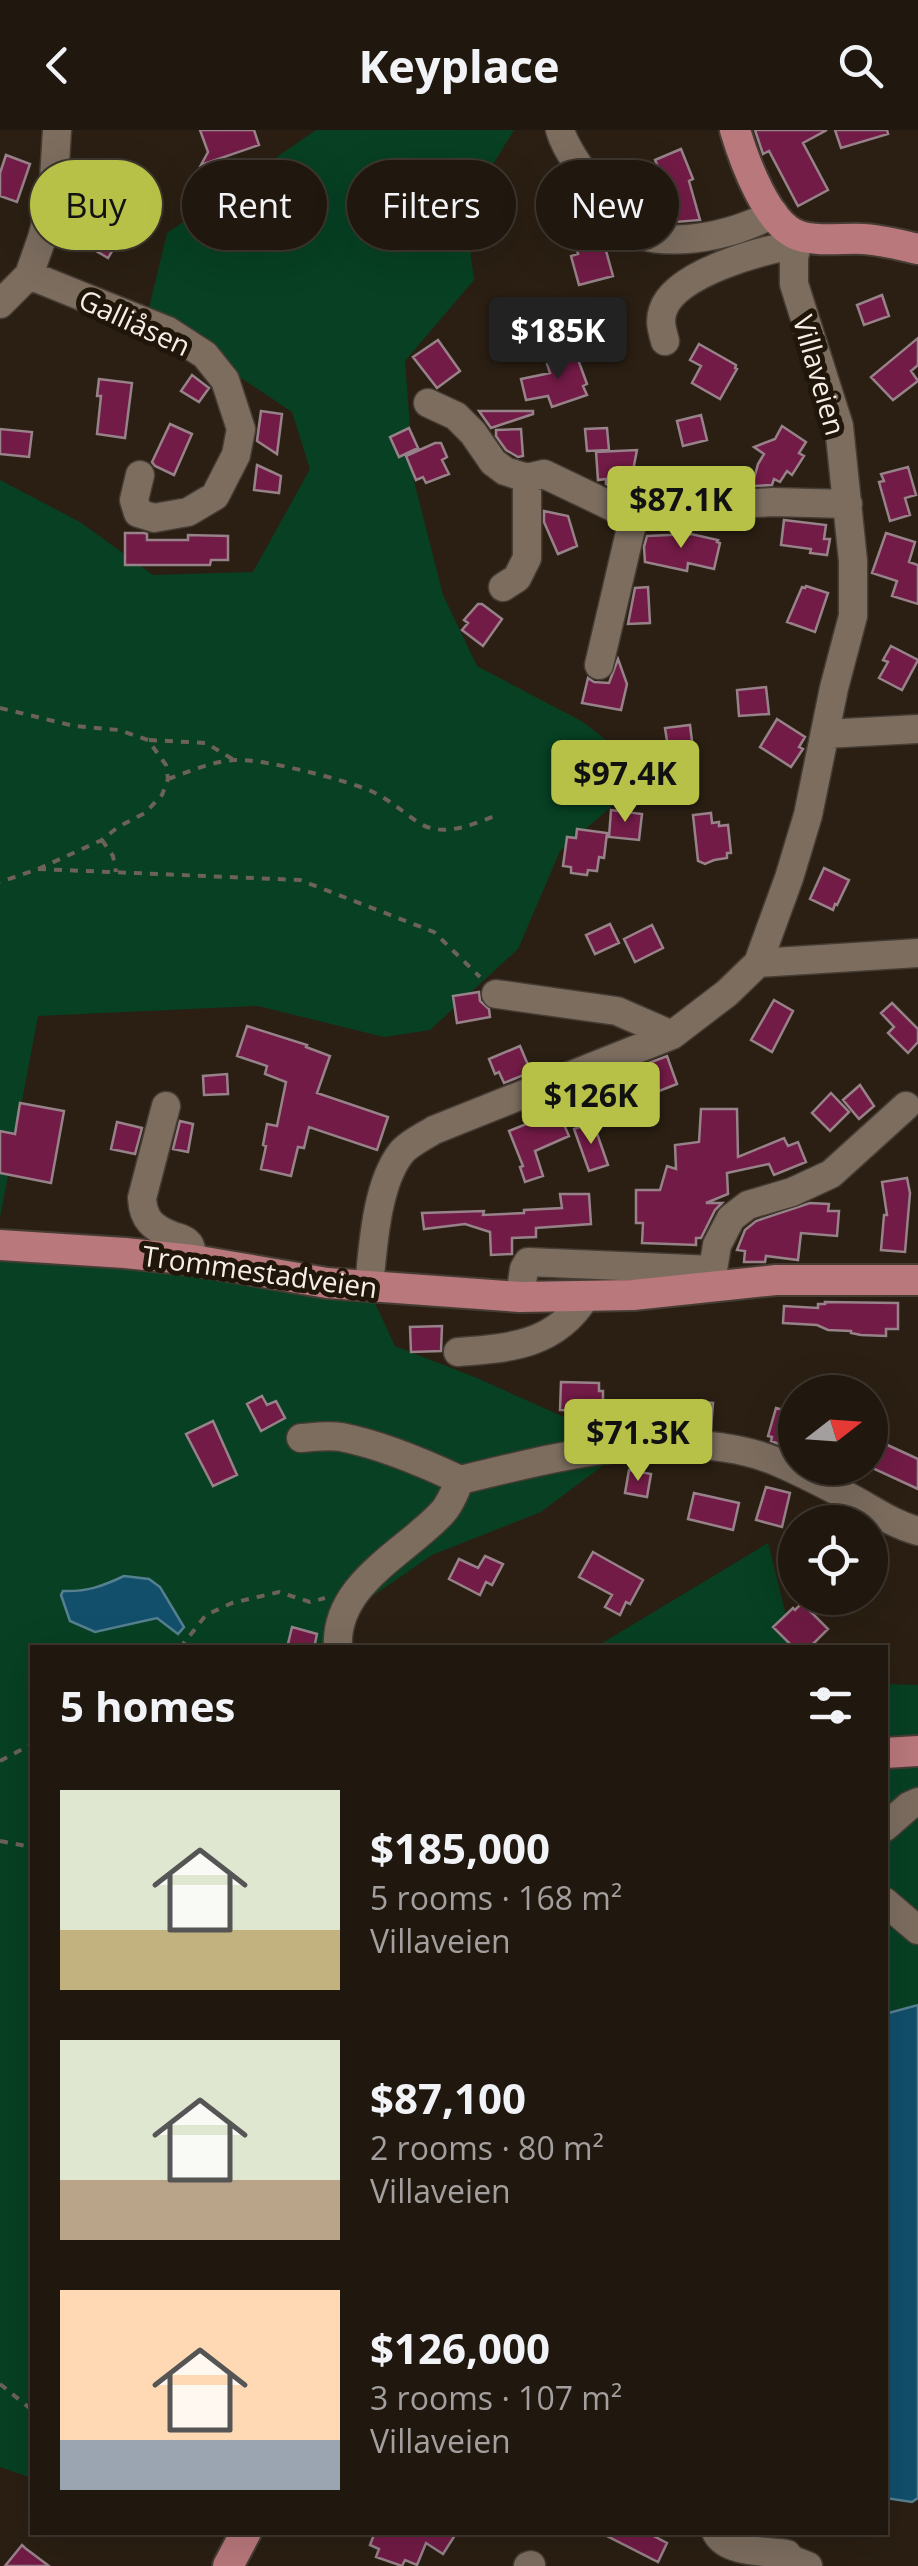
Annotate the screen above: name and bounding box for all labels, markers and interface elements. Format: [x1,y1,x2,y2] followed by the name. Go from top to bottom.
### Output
[358,35,560,96] text: Keyplace
[30,38,85,93] icon: back
[833,38,888,93] icon: search
[30,160,162,250] chip: Buy
[182,160,327,250] chip: Rent
[347,160,516,250] chip: Filters
[536,160,679,250] chip: New
[73,280,197,364] street label: Galliåsen
[488,297,628,382] pin: $185K
[511,308,605,351] text: $185K
[785,311,855,439] street label: Villaveien
[600,466,762,551] pin: $87.1K
[629,477,733,520] text: $87.1K
[544,740,706,825] pin: $97.4K
[573,751,677,794] text: $97.4K
[521,1062,661,1147] pin: $126K
[544,1073,638,1116] text: $126K
[140,1236,380,1306] street label: Trommestadveien
[778,1375,888,1485] north arrow
[778,1375,888,1615] map controls
[557,1399,719,1484] pin: $71.3K
[586,1410,690,1453] text: $71.3K
[778,1505,888,1615] button: locate
[60,1677,235,1734] text: 5 homes
[803,1678,858,1733] icon: filters
[370,1819,550,1876] text: $185,000
[140,1830,260,1950] icon: home
[370,1876,622,1919] text: 5 rooms · 168 m²
[370,1919,511,1962] text: Villaveien
[370,2069,526,2126] text: $87,100
[140,2080,260,2200] icon: home
[370,2126,604,2169] text: 2 rooms · 80 m²
[370,2169,511,2212] text: Villaveien
[370,2319,550,2376] text: $126,000
[140,2330,260,2450] icon: home
[370,2376,622,2419] text: 3 rooms · 107 m²
[370,2419,511,2462] text: Villaveien

